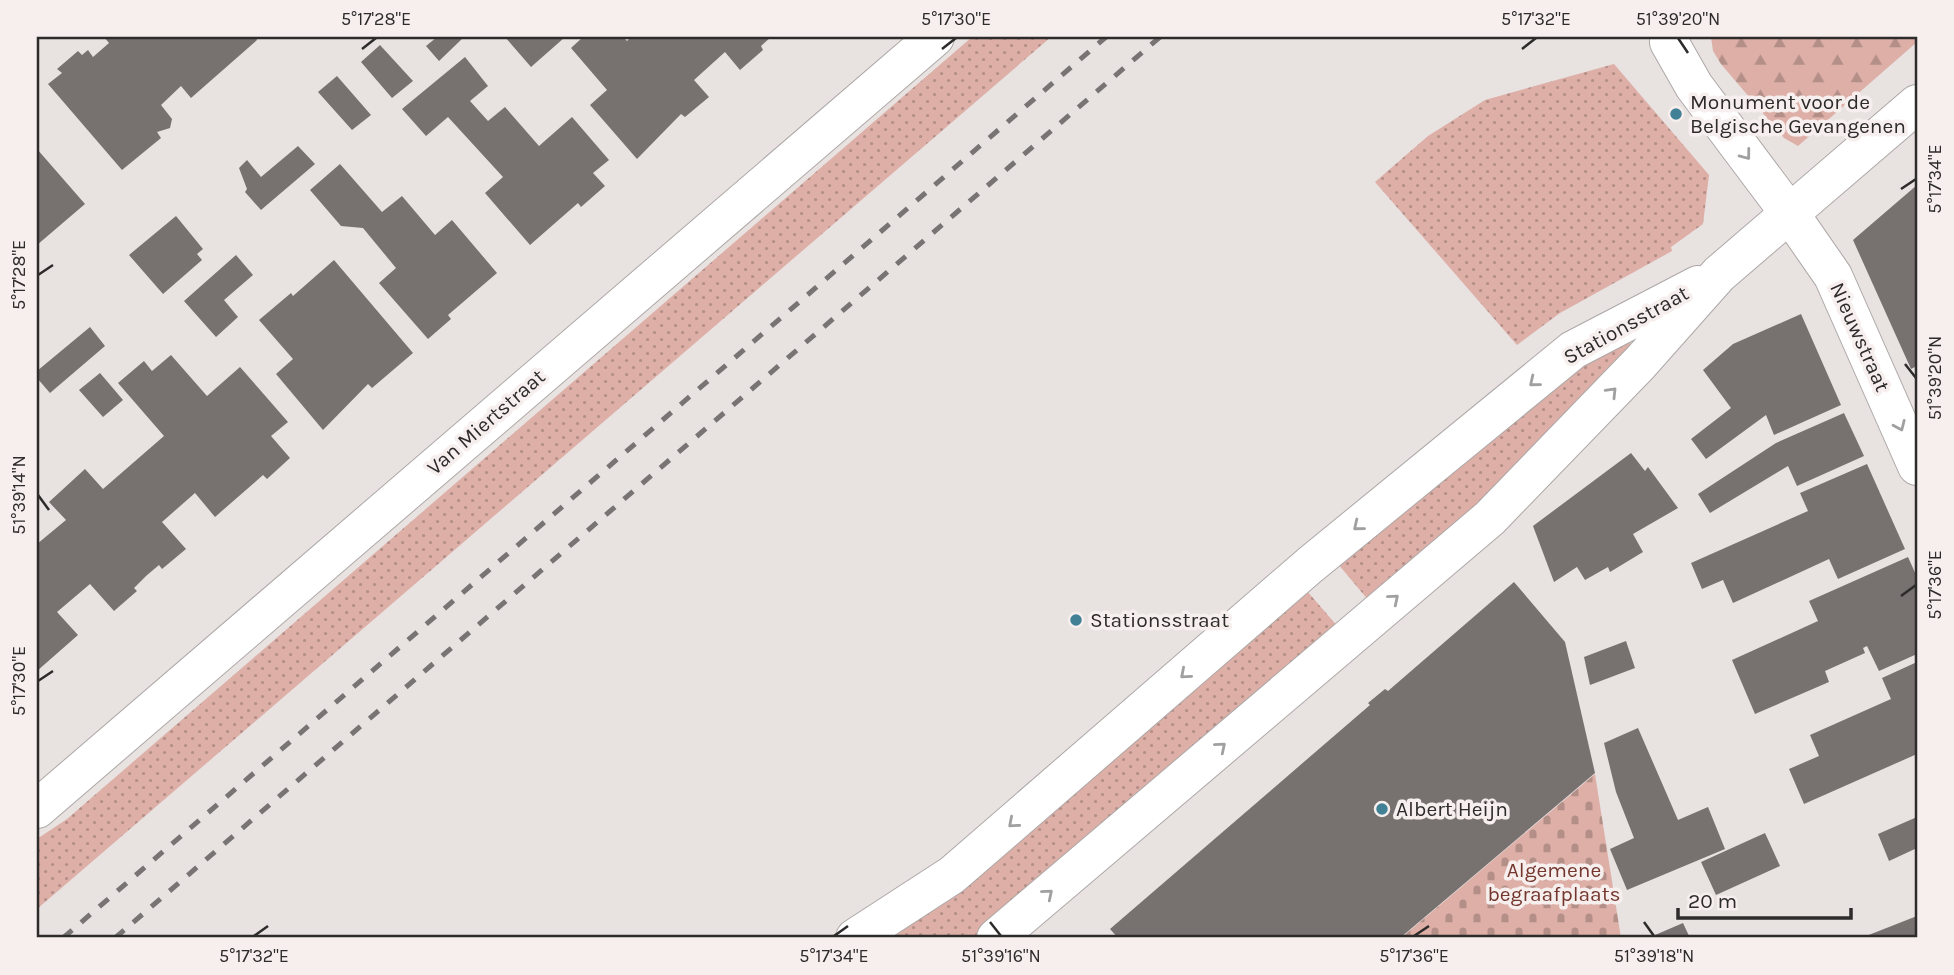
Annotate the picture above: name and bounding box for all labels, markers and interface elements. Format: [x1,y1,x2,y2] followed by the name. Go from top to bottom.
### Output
[341,8,411,30] text: 5°17'28"E
[921,8,991,30] text: 5°17'30"E
[1501,8,1571,30] text: 5°17'32"E
[1636,8,1720,30] text: 51°39'20"N
[1690,90,1906,138] place label: Monument voor de Belgische Gevangenen
[1668,106,1684,122] marker: Monument voor de Belgische Gevangenen
[1924,144,1946,214] text: 5°17'34"E
[1737,147,1750,159] one-way arrow
[8,240,30,310] text: 5°17'28"E
[1825,279,1895,395] street label: Nieuwstraat
[1559,281,1693,369] street label: Stationsstraat
[1924,336,1946,420] text: 51°39'20"N
[422,364,550,480] street label: Van Miertstraat
[1529,374,1542,386] one-way arrow
[1604,387,1617,400] one-way arrow
[1891,419,1905,431] one-way arrow
[8,455,30,535] text: 51°39'14"N
[1353,518,1365,531] one-way arrow
[1924,550,1946,620] text: 5°17'36"E
[1386,595,1399,607] one-way arrow
[1090,608,1229,632] place label: Stationsstraat
[1068,612,1084,628] marker: Stationsstraat
[8,646,30,716] text: 5°17'30"E
[1180,666,1193,678] one-way arrow
[1213,743,1226,755] one-way arrow
[1396,797,1508,821] place label: Albert Heijn
[1374,801,1390,817] marker: Albert Heijn
[1008,815,1021,827] one-way arrow
[1487,858,1621,906] park label: Algemene begraafplaats
[1678,877,1851,921] scale bar
[1688,889,1737,913] text: 20 m
[1039,890,1052,902] one-way arrow
[219,945,289,967] text: 5°17'32"E
[799,945,869,967] text: 5°17'34"E
[961,945,1041,967] text: 51°39'16"N
[1379,945,1449,967] text: 5°17'36"E
[1614,945,1694,967] text: 51°39'18"N

